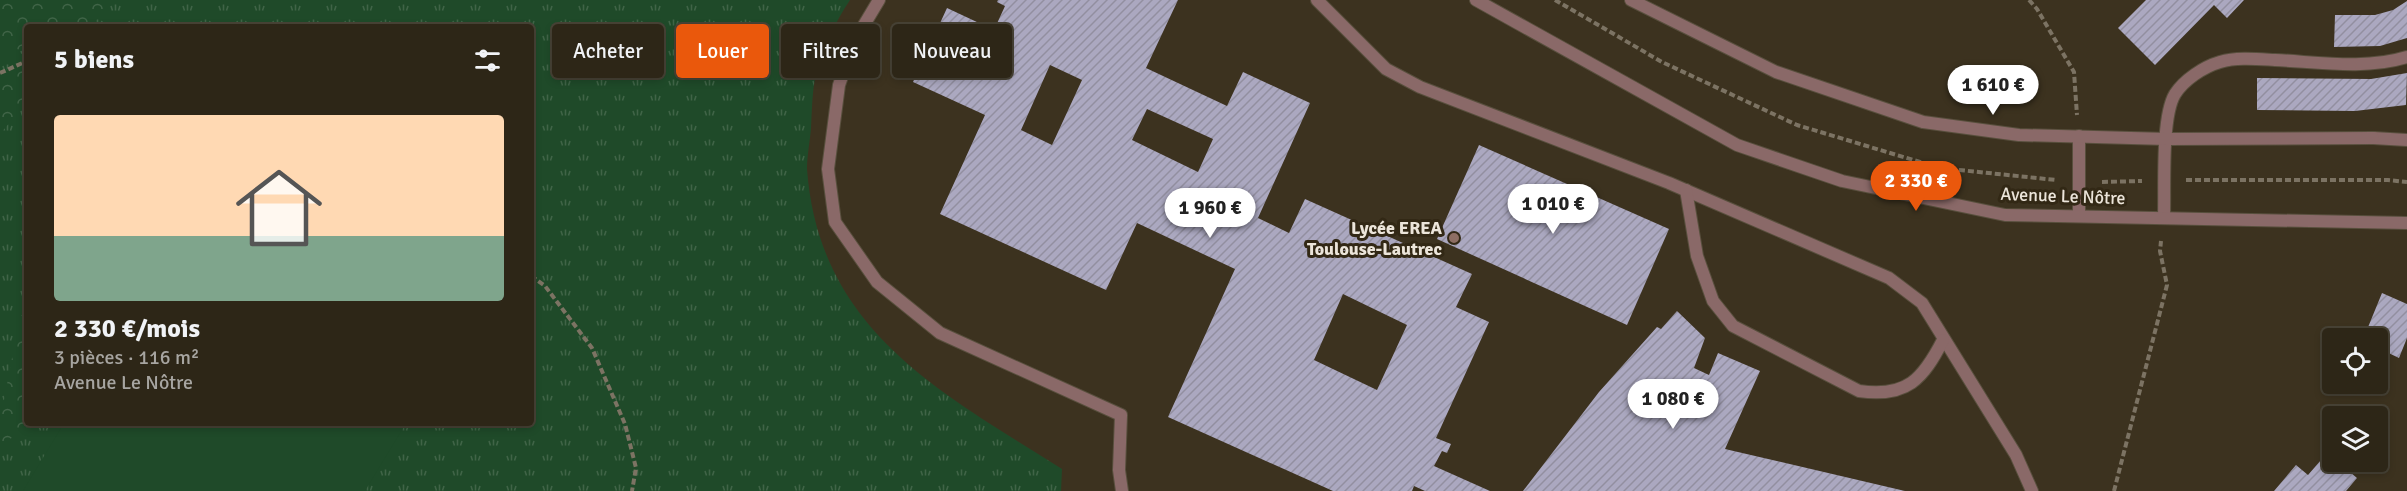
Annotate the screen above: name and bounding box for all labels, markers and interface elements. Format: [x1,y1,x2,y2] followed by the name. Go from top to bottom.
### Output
[552,24,664,78] chip: Acheter
[676,24,769,78] chip: Louer
[781,24,880,78] chip: Filtres
[892,24,1012,78] chip: Nouveau
[54,44,134,76] text: 5 biens
[471,44,504,77] icon: filters
[1938,65,2048,116] pin: 1 610 €
[1962,72,2024,97] text: 1 610 €
[225,154,333,262] icon: home
[1861,161,1971,212] pin: 2 330 €
[1885,168,1947,193] text: 2 330 €
[2000,183,2126,209] street label: Avenue Le Nôtre
[1498,184,1608,235] pin: 1 010 €
[1155,188,1265,239] pin: 1 960 €
[1522,191,1584,216] text: 1 010 €
[1179,195,1241,220] text: 1 960 €
[1307,217,1443,260] place label: Lycée EREA Toulouse-Lautrec
[1447,231,1461,245] marker: Lycée EREA Toulouse-Lautrec
[54,313,200,345] text: 2 330 €/mois
[2322,328,2388,472] map controls
[2322,328,2388,394] button: locate
[54,345,199,370] text: 3 pièces · 116 m²
[54,370,193,395] text: Avenue Le Nôtre
[1618,379,1728,430] pin: 1 080 €
[1642,386,1704,411] text: 1 080 €
[2322,406,2388,472] button: layers

